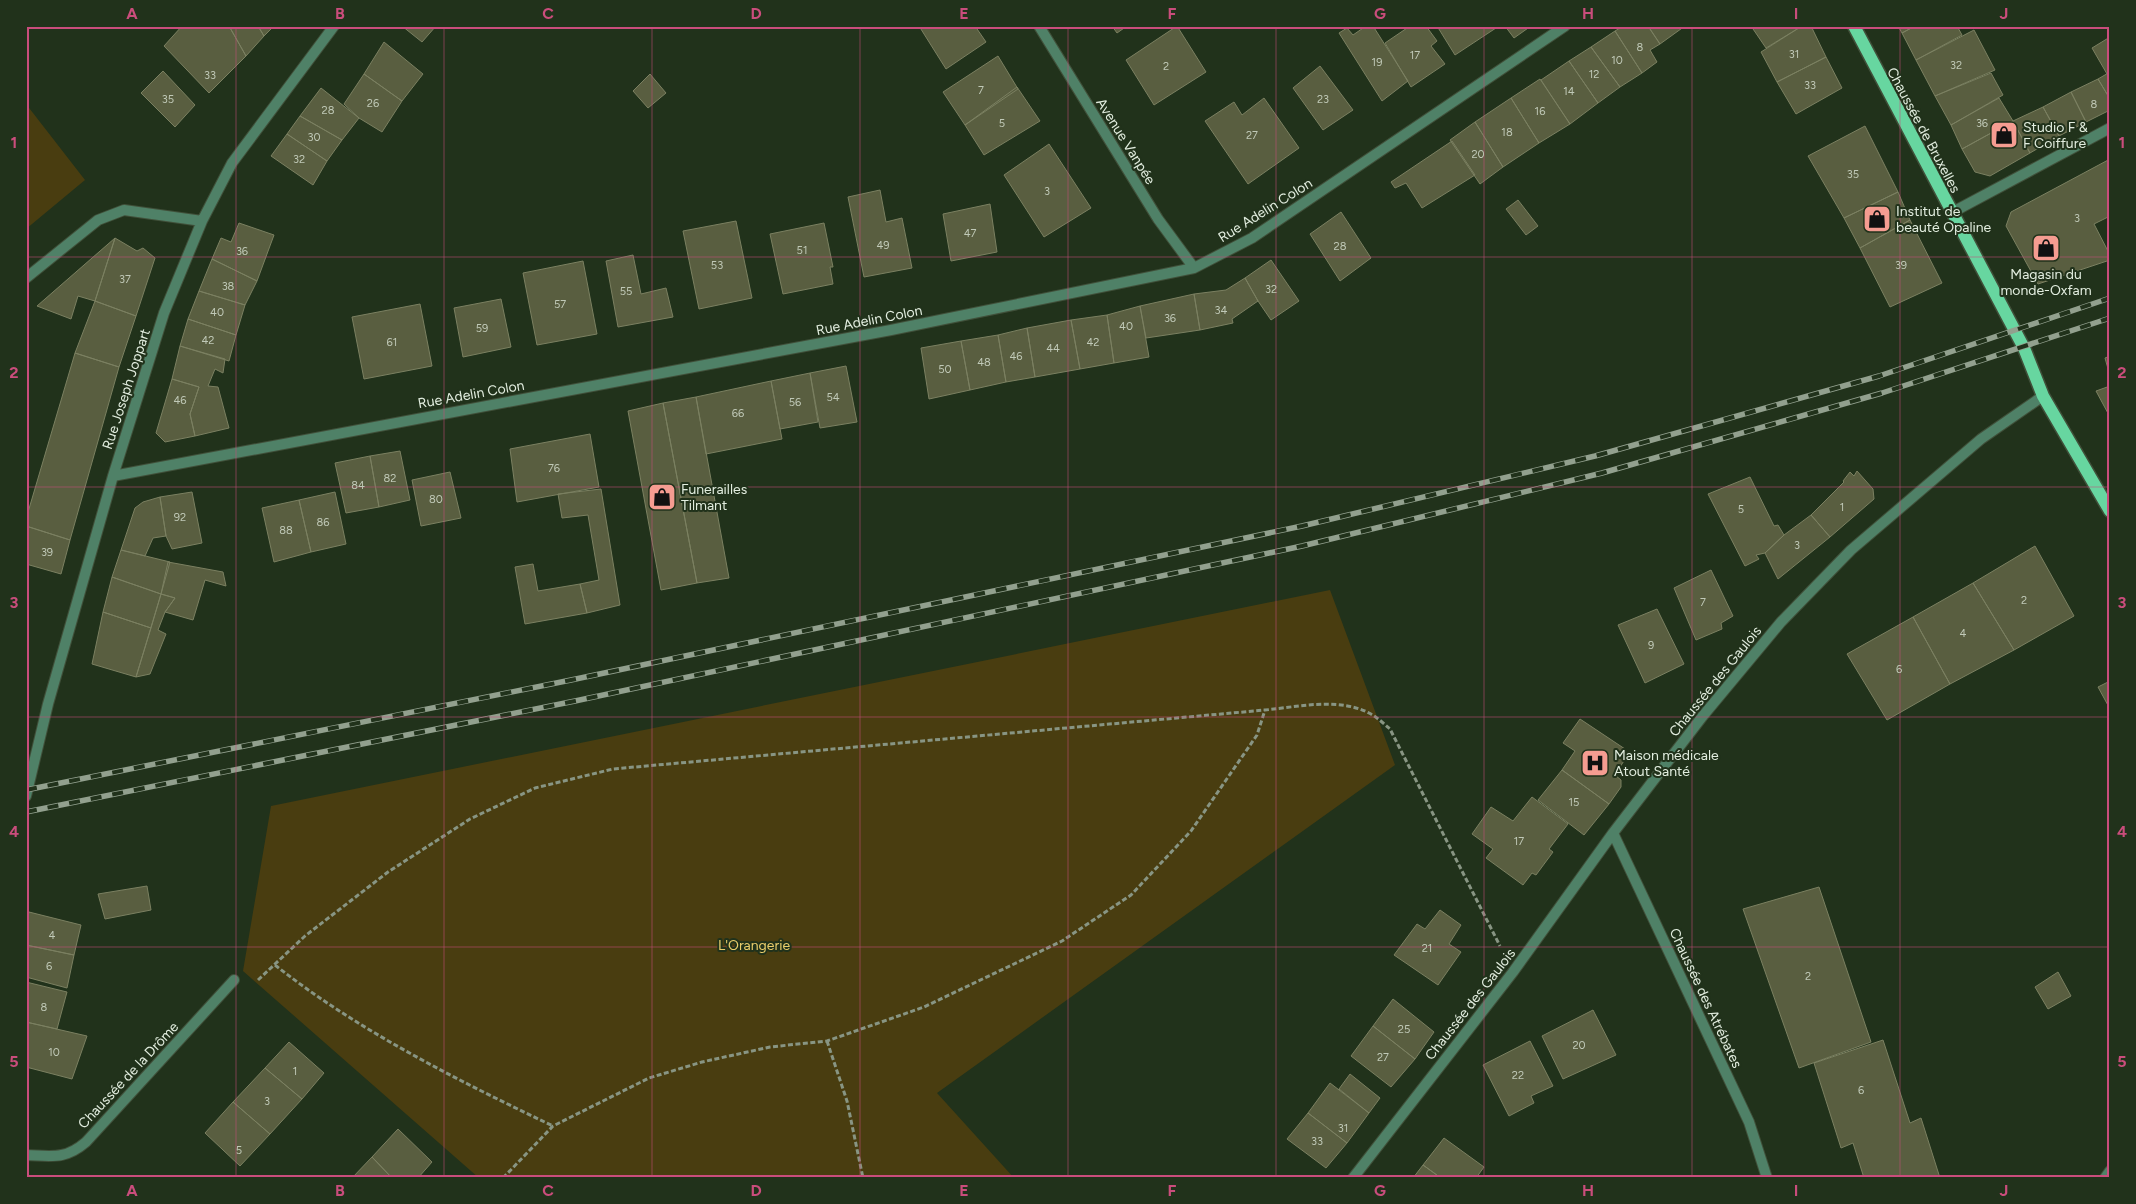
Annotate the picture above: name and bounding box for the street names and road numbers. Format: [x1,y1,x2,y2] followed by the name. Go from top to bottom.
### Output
[1883,65,1964,196] street label: Chaussée de Bruxelles
[1092,95,1159,188] street label: Avenue Vanpée
[1215,175,1316,246] street label: Rue Adelin Colon
[815,302,924,339] street label: Rue Adelin Colon
[99,327,154,452] street label: Rue Joseph Joppart
[417,377,526,412] street label: Rue Adelin Colon
[1666,623,1765,740] street label: Chaussée des Gaulois
[1666,926,1745,1071] street label: Chaussée des Atrébates
[1422,945,1519,1064] street label: Chaussée des Gaulois
[75,1018,182,1132] street label: Chaussée de la Drôme

